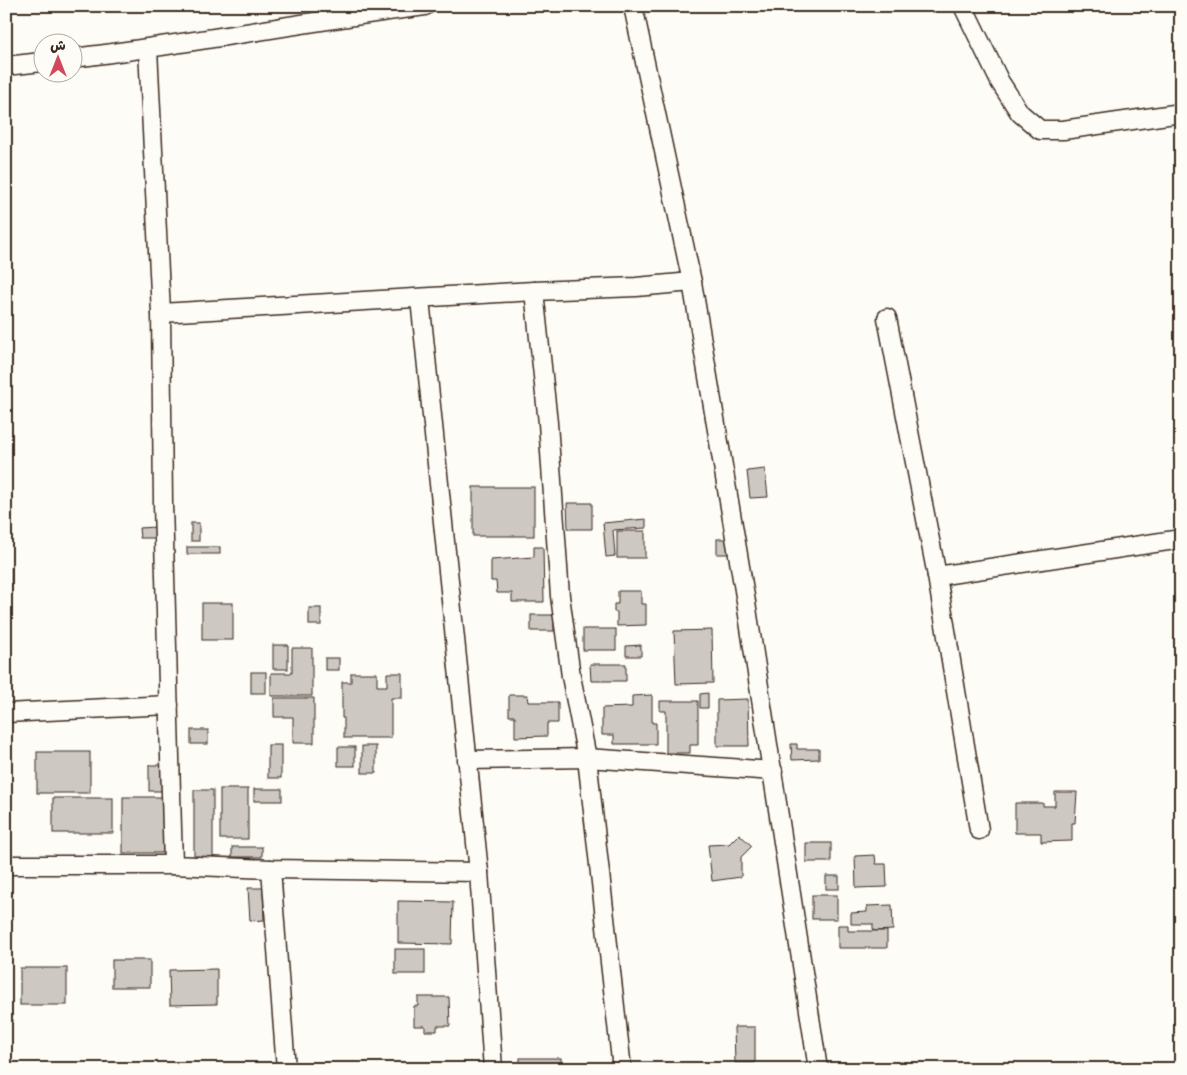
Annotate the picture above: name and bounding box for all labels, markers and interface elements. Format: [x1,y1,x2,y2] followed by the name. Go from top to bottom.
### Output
[32,32,82,82] north arrow
[50,35,66,57] text: ش

